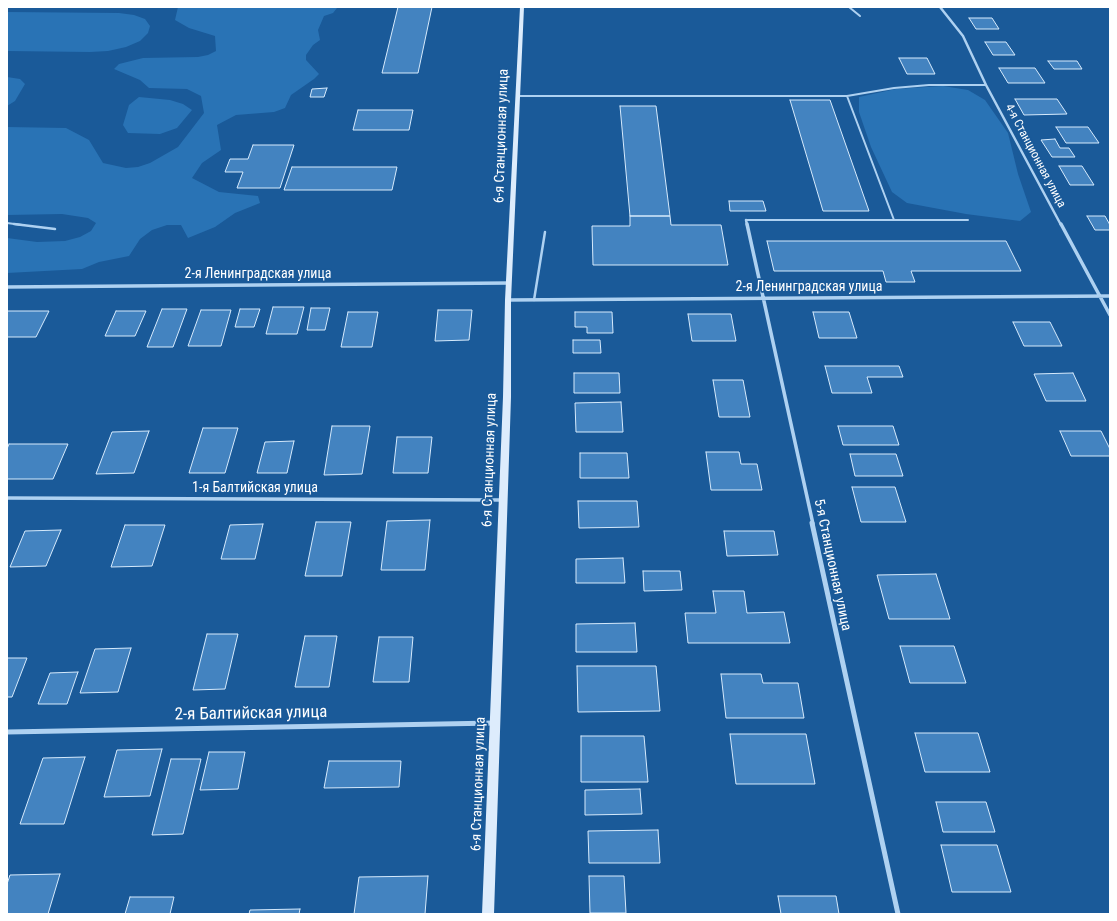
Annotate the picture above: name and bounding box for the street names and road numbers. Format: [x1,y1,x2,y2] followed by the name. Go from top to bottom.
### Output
[491,69,513,203] street label: 6-я Станционная улица
[1002,102,1068,210] street label: 4-я Станционная улица
[185,266,331,282] street label: 2-я Ленинградская улица
[736,279,882,295] street label: 2-я Ленинградская улица
[479,393,501,527] street label: 6-я Станционная улица
[192,480,318,496] street label: 1-я Балтийская улица
[810,498,854,632] street label: 5-я Станционная улица
[174,702,328,726] street label: 2-я Балтийская улица
[468,717,490,851] street label: 6-я Станционная улица

